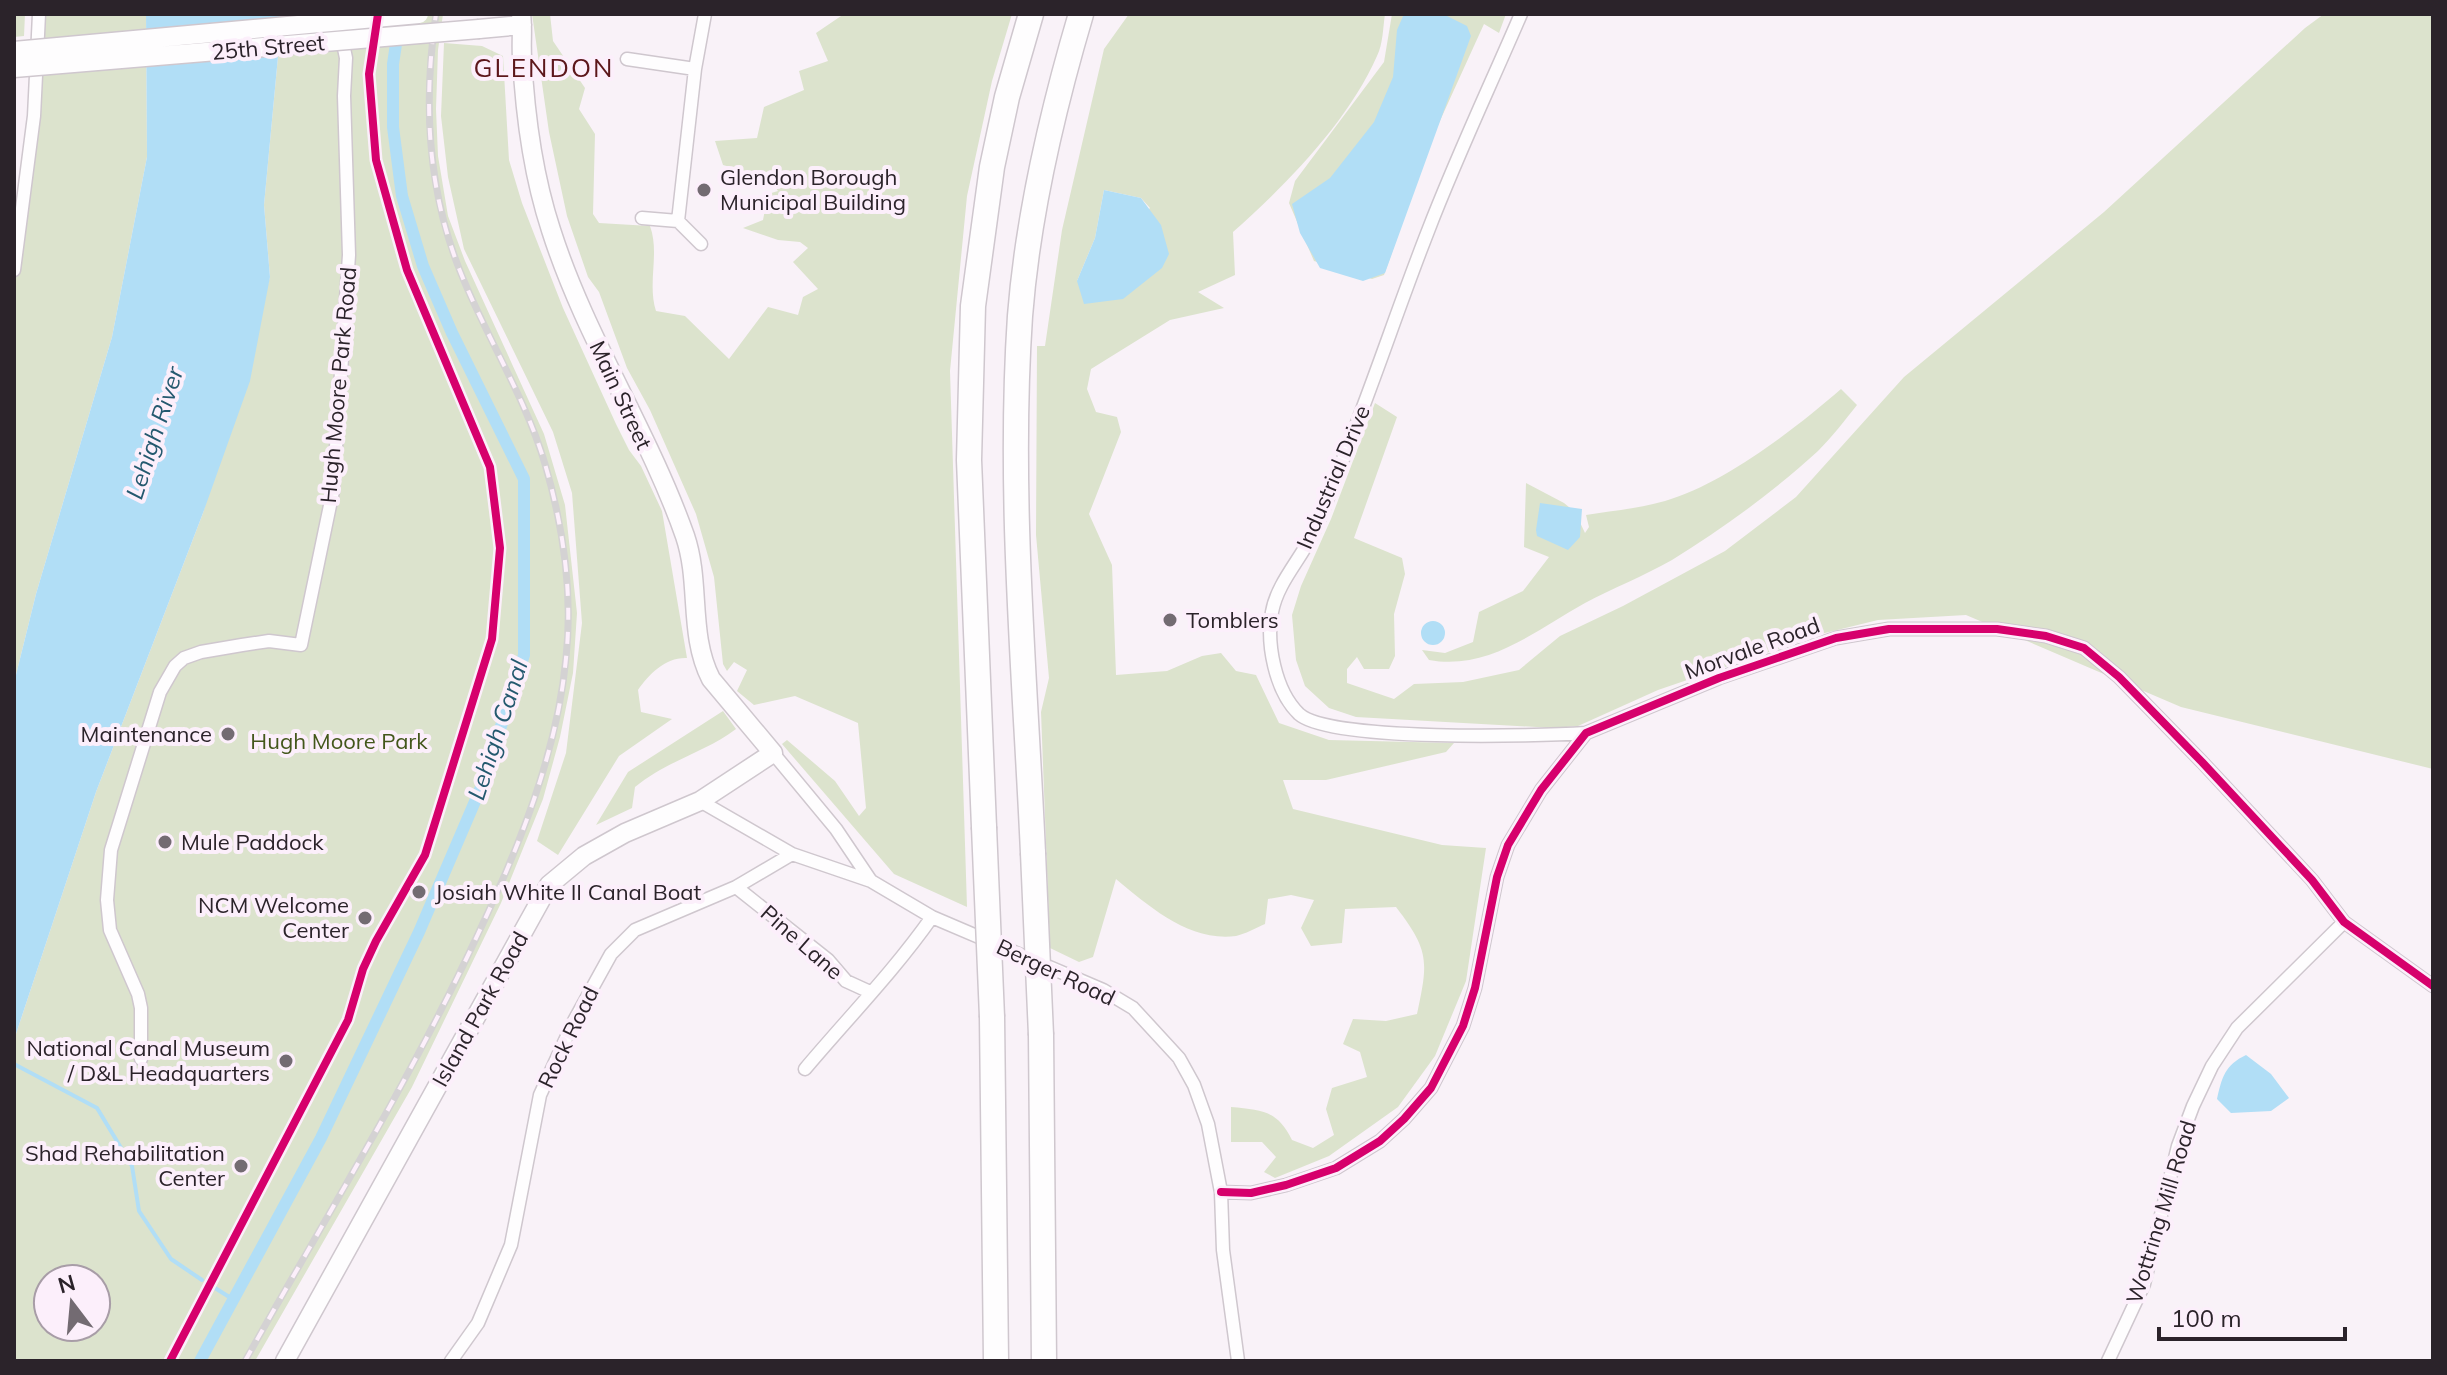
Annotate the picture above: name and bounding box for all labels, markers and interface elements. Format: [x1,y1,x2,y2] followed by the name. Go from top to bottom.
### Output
[210,28,326,66] street label: 25th Street
[474,51,614,84] district label: GLENDON
[720,163,906,216] place label: Glendon Borough Municipal Building
[695,181,713,199] marker: Glendon Borough Municipal Building
[314,266,362,504] street label: Hugh Moore Park Road
[584,336,658,454] street label: Main Street
[119,362,190,503] water label: Lehigh River
[1290,401,1376,553] street label: Industrial Drive
[1186,606,1279,634] place label: Tomblers
[1161,611,1179,629] marker: Tomblers
[1681,611,1823,685] street label: Morvale Road
[460,656,534,803] water label: Lehigh Canal
[81,720,212,748] place label: Maintenance
[219,725,237,743] marker: Maintenance
[250,727,428,755] park label: Hugh Moore Park
[181,828,324,856] place label: Mule Paddock
[156,833,174,851] marker: Mule Paddock
[435,878,701,906] place label: Josiah White II Canal Boat
[410,883,428,901] marker: Josiah White II Canal Boat
[198,891,349,944] place label: NCM Welcome Center
[755,899,849,985] street label: Pine Lane
[356,909,374,927] marker: NCM Welcome Center
[426,927,534,1091] street label: Island Park Road
[992,932,1120,1012] street label: Berger Road
[531,982,605,1092] street label: Rock Road
[26,1034,270,1087] place label: National Canal Museum / D&L Headquarters
[277,1052,295,1070] marker: National Canal Museum / D&L Headquarters
[2120,1117,2202,1307] street label: Wottring Mill Road
[25,1139,225,1192] place label: Shad Rehabilitation Center
[232,1157,250,1175] marker: Shad Rehabilitation Center
[32,1263,112,1343] north arrow
[55,1268,78,1300] text: N
[2159,1291,2345,1341] scale bar
[2171,1303,2242,1333] text: 100 m

